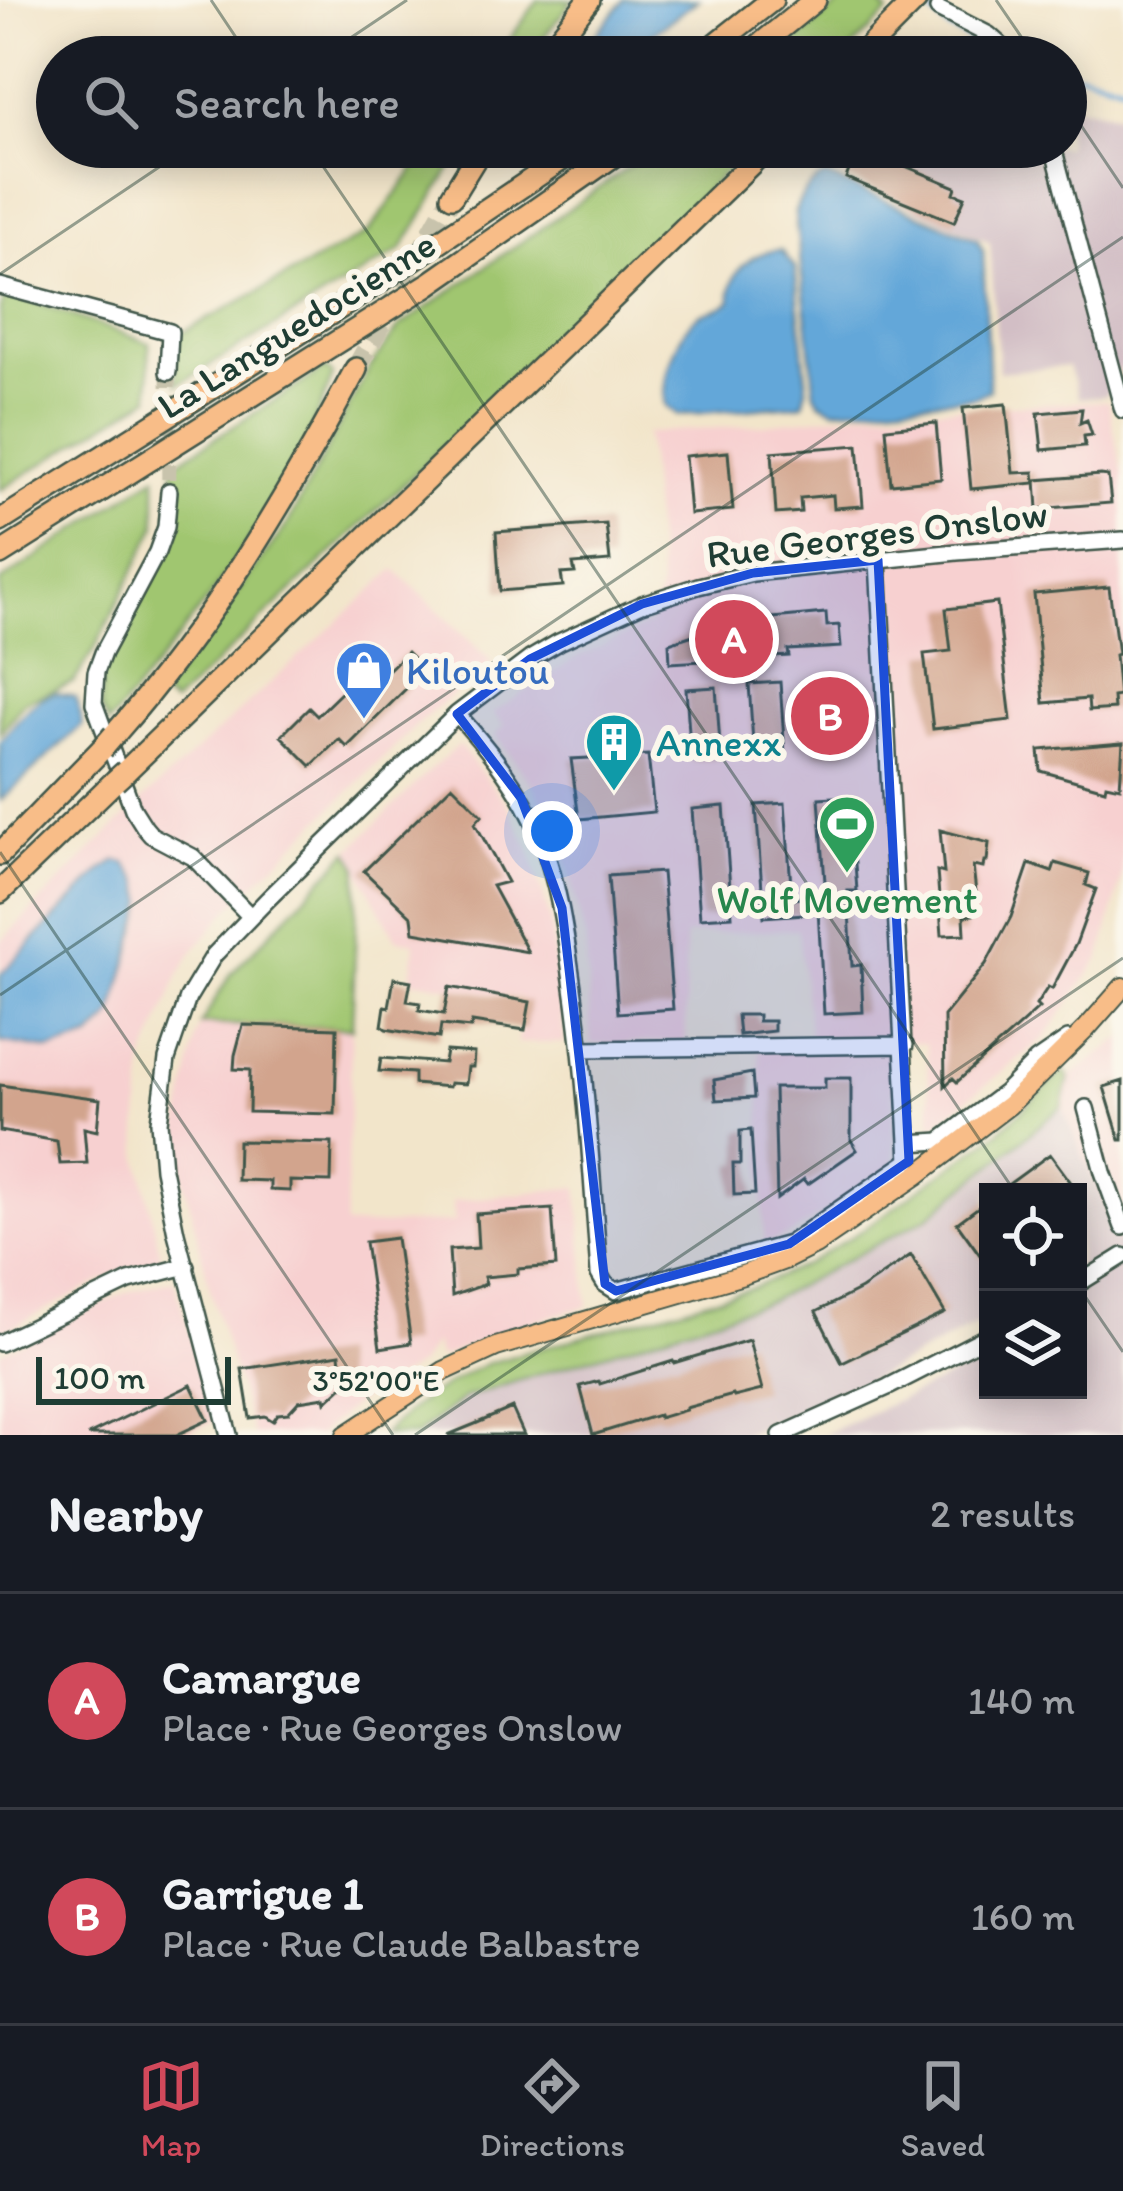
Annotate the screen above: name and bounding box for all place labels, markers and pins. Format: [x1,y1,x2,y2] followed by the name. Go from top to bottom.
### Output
[695,594,773,684] pin: A
[333,639,395,721] shop icon: Kiloutou
[406,647,549,694] place label: Kiloutou
[791,671,869,761] pin: B
[583,711,645,793] building icon: Annexx
[656,719,782,766] place label: Annexx
[816,793,878,875] sports icon: Wolf Movement
[716,876,978,923] place label: Wolf Movement

